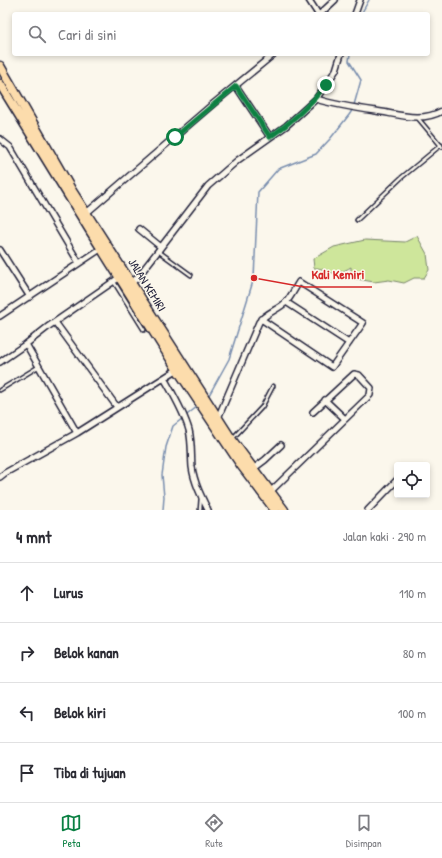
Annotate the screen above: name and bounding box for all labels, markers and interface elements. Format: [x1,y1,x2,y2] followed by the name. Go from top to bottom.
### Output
[12,12,430,56] search box
[26,23,48,45] icon: search
[58,24,117,45] text: Cari di sini
[317,76,335,94] route end
[166,128,184,146] route start
[124,255,170,315] street label: JALAN KEMIRI
[304,262,372,287] callout: Kali Kemiri
[312,265,365,283] text: Kali Kemiri
[394,462,430,498] map controls
[394,462,430,498] button: locate
[16,525,51,548] text: 4 mnt
[343,527,426,545] text: Jalan kaki · 290 m
[16,582,38,604] icon: ahead
[54,582,83,603] text: Lurus
[399,584,426,602] text: 110 m
[16,642,38,664] icon: right
[54,642,119,663] text: Belok kanan
[403,644,426,662] text: 80 m
[16,702,38,724] icon: left
[54,702,106,723] text: Belok kiri
[398,704,426,722] text: 100 m
[16,762,38,784] icon: arrive
[54,762,126,783] text: Tiba di tujuan
[60,812,82,850] tab: Peta
[203,812,225,850] tab: Rute
[346,812,382,850] tab: Disimpan

